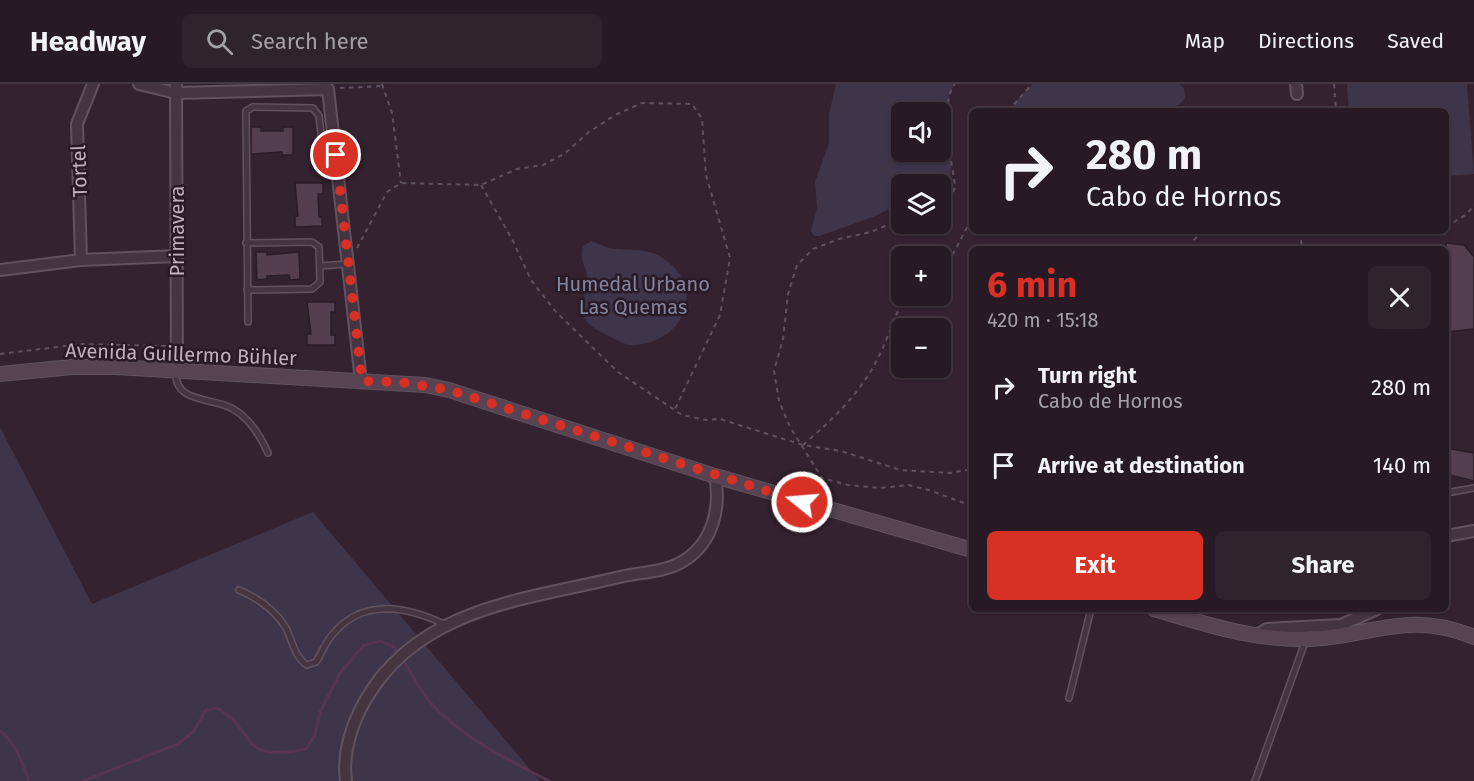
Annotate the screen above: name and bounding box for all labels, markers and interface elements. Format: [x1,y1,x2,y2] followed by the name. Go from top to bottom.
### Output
[182,14,602,68] search box
[30,25,146,58] text: Headway
[203,25,236,58] icon: search
[251,28,369,55] text: Search here
[1185,28,1225,54] text: Map
[1258,28,1354,54] text: Directions
[1387,28,1444,54] text: Saved
[891,102,951,378] map controls
[891,102,951,162] button: sound
[310,129,361,180] pin
[1086,130,1202,180] text: 280 m
[987,132,1065,210] icon: right
[319,138,352,171] icon: arrive
[66,144,92,198] street label: Tortel
[891,174,951,234] button: layers
[1086,181,1281,213] text: Cabo de Hornos
[165,186,189,276] street label: Primavera
[891,246,951,306] button: +
[987,263,1077,307] text: 6 min
[1368,266,1431,329] button: close
[556,272,710,319] park label: Humedal Urbano Las Quemas
[987,308,1099,332] text: 420 m · 15:18
[891,318,951,378] button: −
[65,338,298,370] street label: Avenida Guillermo Bühler
[1038,362,1137,389] text: Turn right
[987,371,1020,404] icon: right
[1371,374,1431,401] text: 280 m
[1038,389,1183,413] text: Cabo de Hornos
[987,449,1020,482] icon: arrive
[1038,452,1245,479] text: Arrive at destination
[1373,452,1431,479] text: 140 m
[770,470,834,534] position arrow
[987,531,1203,600] button: Exit
[1215,531,1431,600] button: Share

